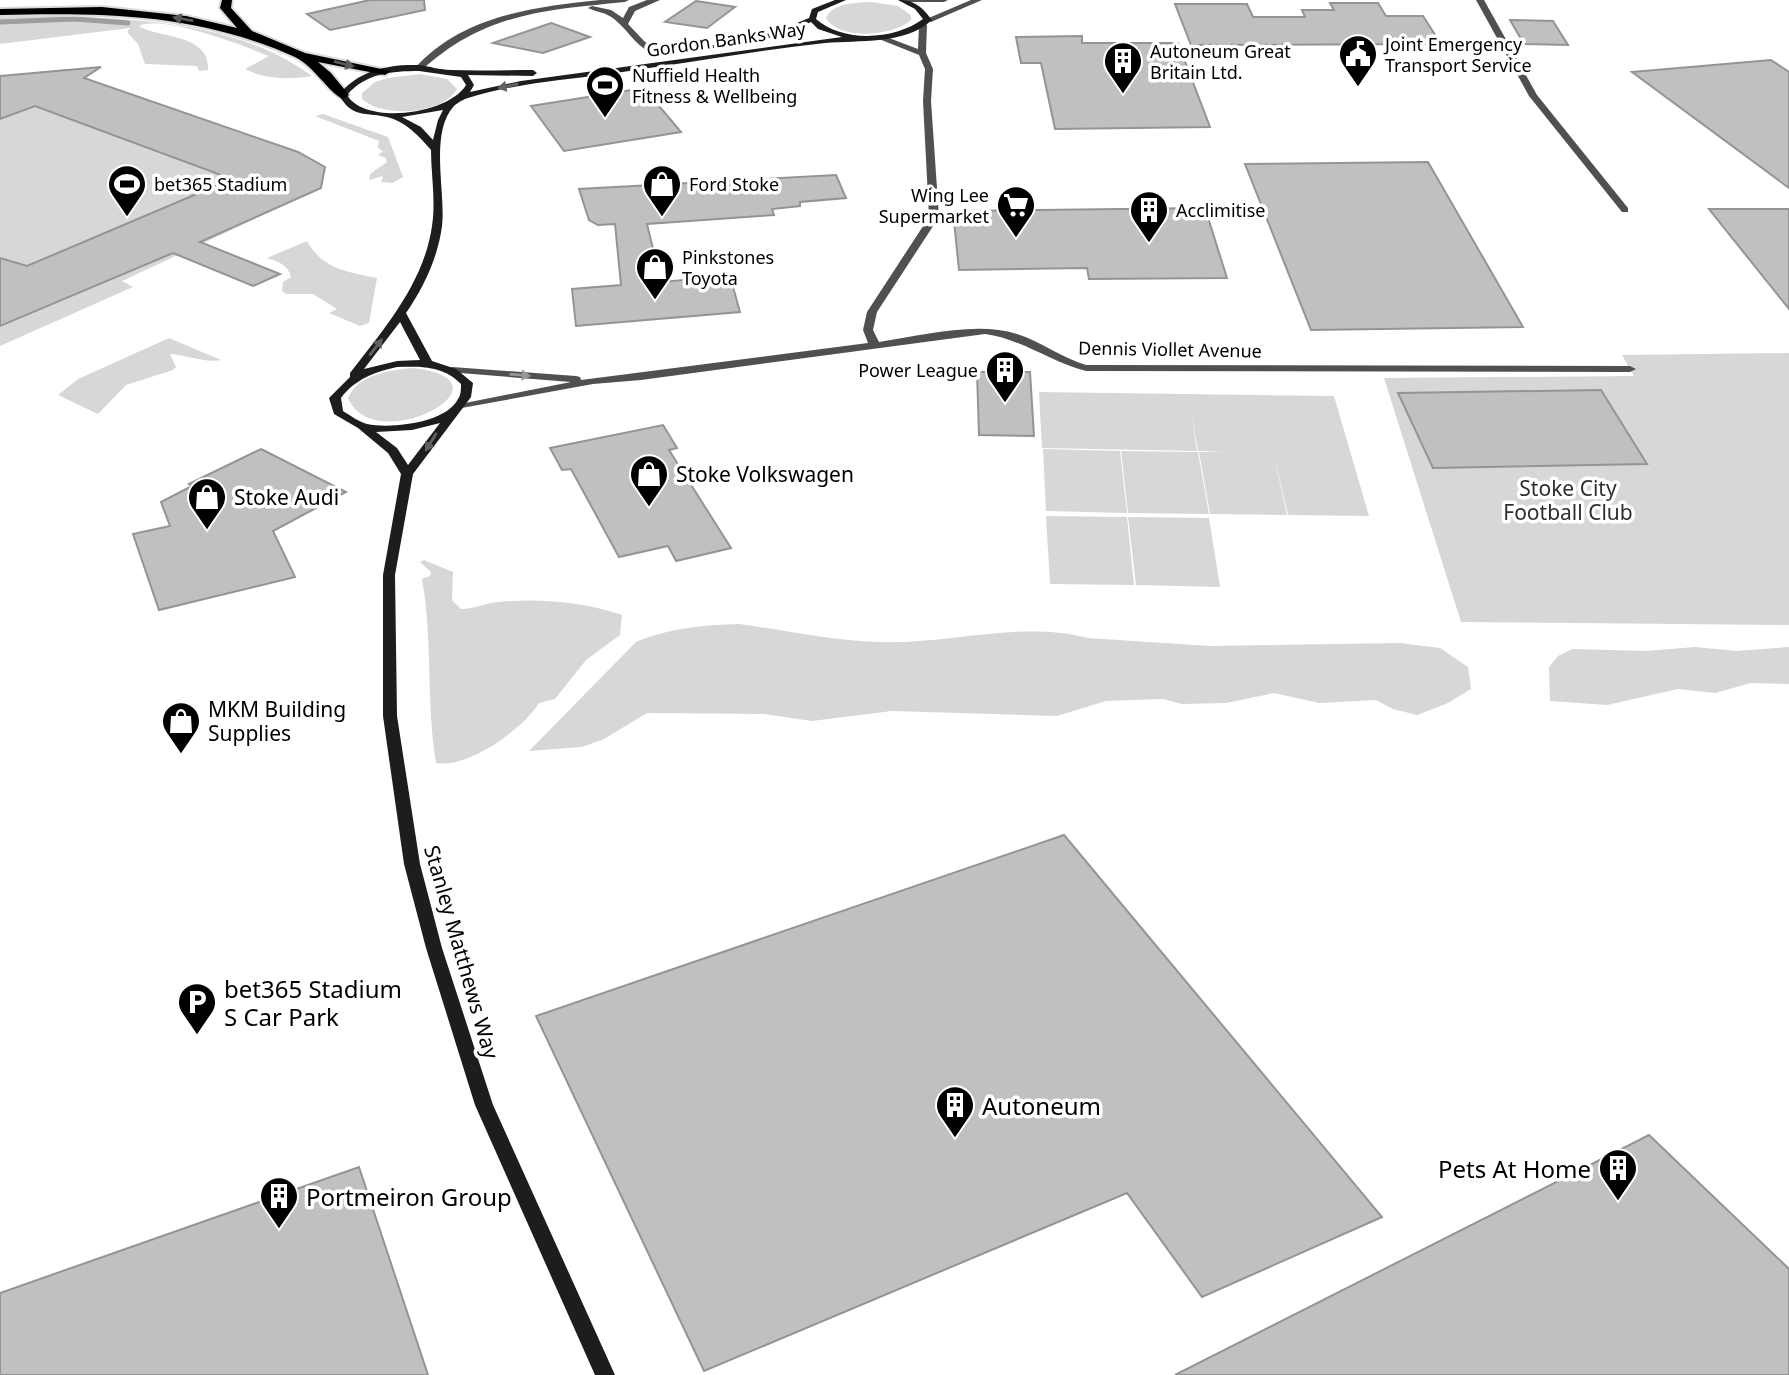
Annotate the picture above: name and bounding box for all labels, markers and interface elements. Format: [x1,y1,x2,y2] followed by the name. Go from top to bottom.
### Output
[172,13,194,24] one-way arrow
[645,16,808,62] street label: Gordon Banks Way
[1383,32,1532,77] place label: Joint Emergency Transport Service
[1337,33,1379,88] public building icon: Joint Emergency Transport Service
[1150,39,1291,84] place label: Autoneum Great Britain Ltd.
[1102,40,1144,95] building icon: Autoneum Great Britain Ltd.
[333,59,355,70] one-way arrow
[632,63,797,108] place label: Nuffield Health Fitness & Wellbeing
[584,64,626,119] sports icon: Nuffield Health Fitness & Wellbeing
[497,81,519,92] one-way arrow
[106,163,148,218] sports icon: bet365 Stadium
[641,163,683,218] shop icon: Ford Stoke
[154,172,287,196] place label: bet365 Stadium
[689,172,779,196] place label: Ford Stoke
[879,183,989,228] place label: Wing Lee Supermarket
[995,184,1037,239] supermarket icon: Wing Lee Supermarket
[1128,189,1170,244] building icon: Acclimitise
[1176,198,1265,222] place label: Acclimitise
[682,245,774,290] place label: Pinkstones Toyota
[634,246,676,301] shop icon: Pinkstones Toyota
[1078,335,1262,363] street label: Dennis Viollet Avenue
[369,338,384,356] one-way arrow
[984,349,1026,404] building icon: Power League
[858,358,978,382] place label: Power League
[509,370,531,381] one-way arrow
[424,433,437,452] one-way arrow
[628,453,670,508] shop icon: Stoke Volkswagen
[676,460,854,488] place label: Stoke Volkswagen
[1503,474,1633,526] park label: Stoke City Football Club
[186,476,228,531] shop icon: Stoke Audi
[234,483,339,511] place label: Stoke Audi
[208,695,346,747] place label: MKM Building Supplies
[160,700,202,755] shop icon: MKM Building Supplies
[418,842,506,1062] street label: Stanley Matthews Way
[224,972,402,1033] place label: bet365 Stadium S Car Park
[176,981,218,1036] parking icon: bet365 Stadium S Car Park
[934,1084,976,1139] building icon: Autoneum
[982,1089,1101,1122] place label: Autoneum
[1597,1147,1639,1202] building icon: Pets At Home
[1438,1152,1591,1185] place label: Pets At Home
[258,1175,300,1230] building icon: Portmeiron Group
[306,1180,512,1213] place label: Portmeiron Group

